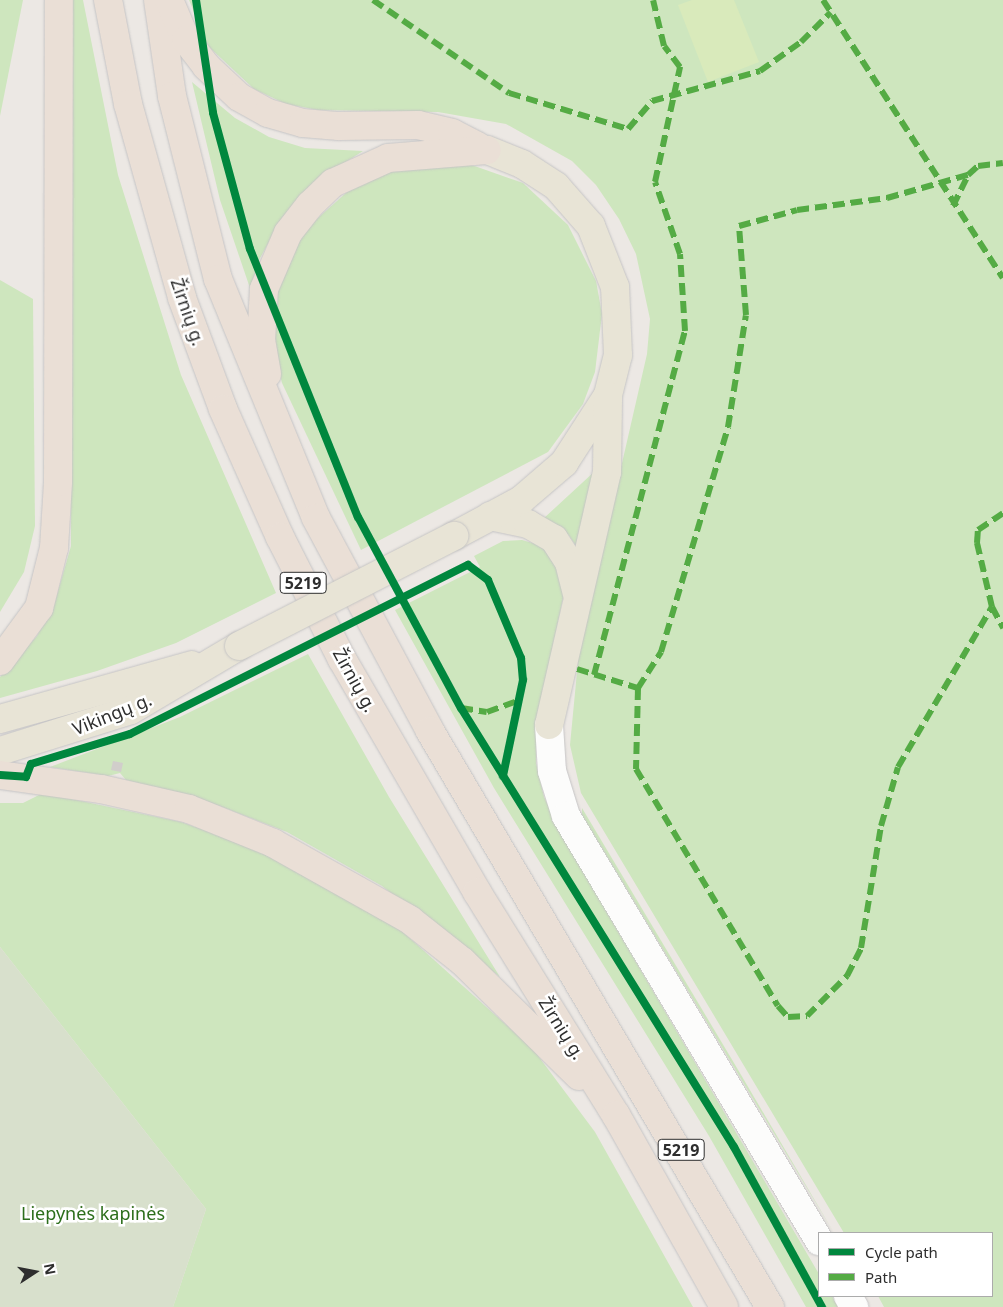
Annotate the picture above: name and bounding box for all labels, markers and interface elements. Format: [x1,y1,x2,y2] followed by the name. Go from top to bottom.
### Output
[166,275,210,349] street label: Žirnių g.
[279,570,327,596] road number: 5219
[329,644,381,716] street label: Žirnių g.
[69,688,155,740] street label: Vikingų g.
[534,993,590,1063] street label: Žirnių g.
[657,1136,705,1164] road number: 5219
[21,1202,165,1224] park label: Liepynės kapinės
[818,1232,993,1297] legend
[865,1242,938,1262] text: Cycle path
[10,1247,60,1297] north arrow
[40,1262,61,1276] text: N
[865,1267,897,1287] text: Path

